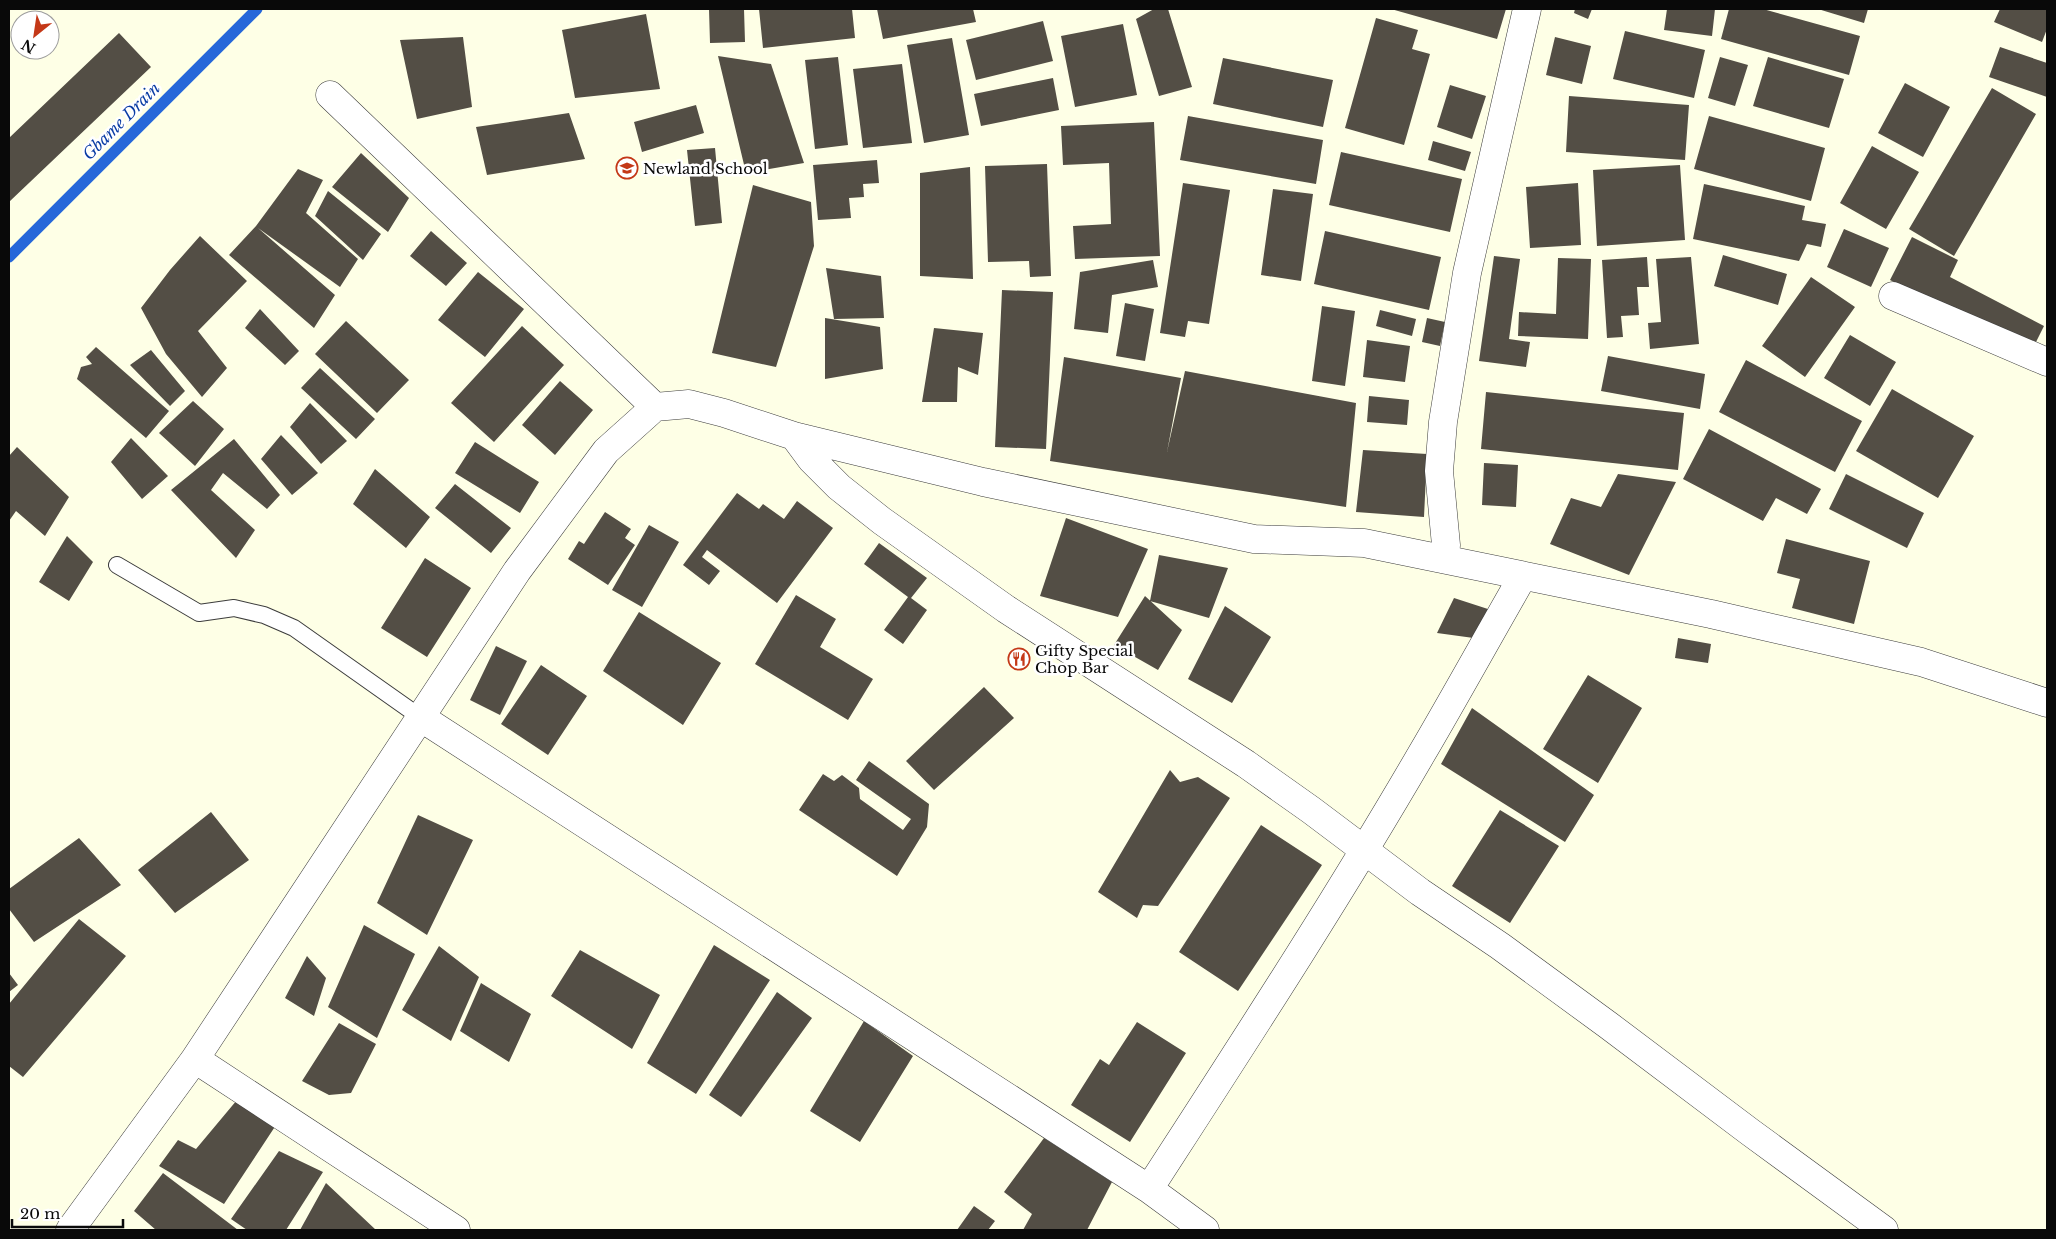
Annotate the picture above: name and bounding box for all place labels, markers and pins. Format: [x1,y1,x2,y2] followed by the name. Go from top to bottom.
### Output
[615,156,639,180] school or university icon: Newland School
[643,159,768,178] place label: Newland School
[1035,641,1133,677] place label: Gifty Special Chop Bar
[1007,647,1031,671] restaurant icon: Gifty Special Chop Bar

